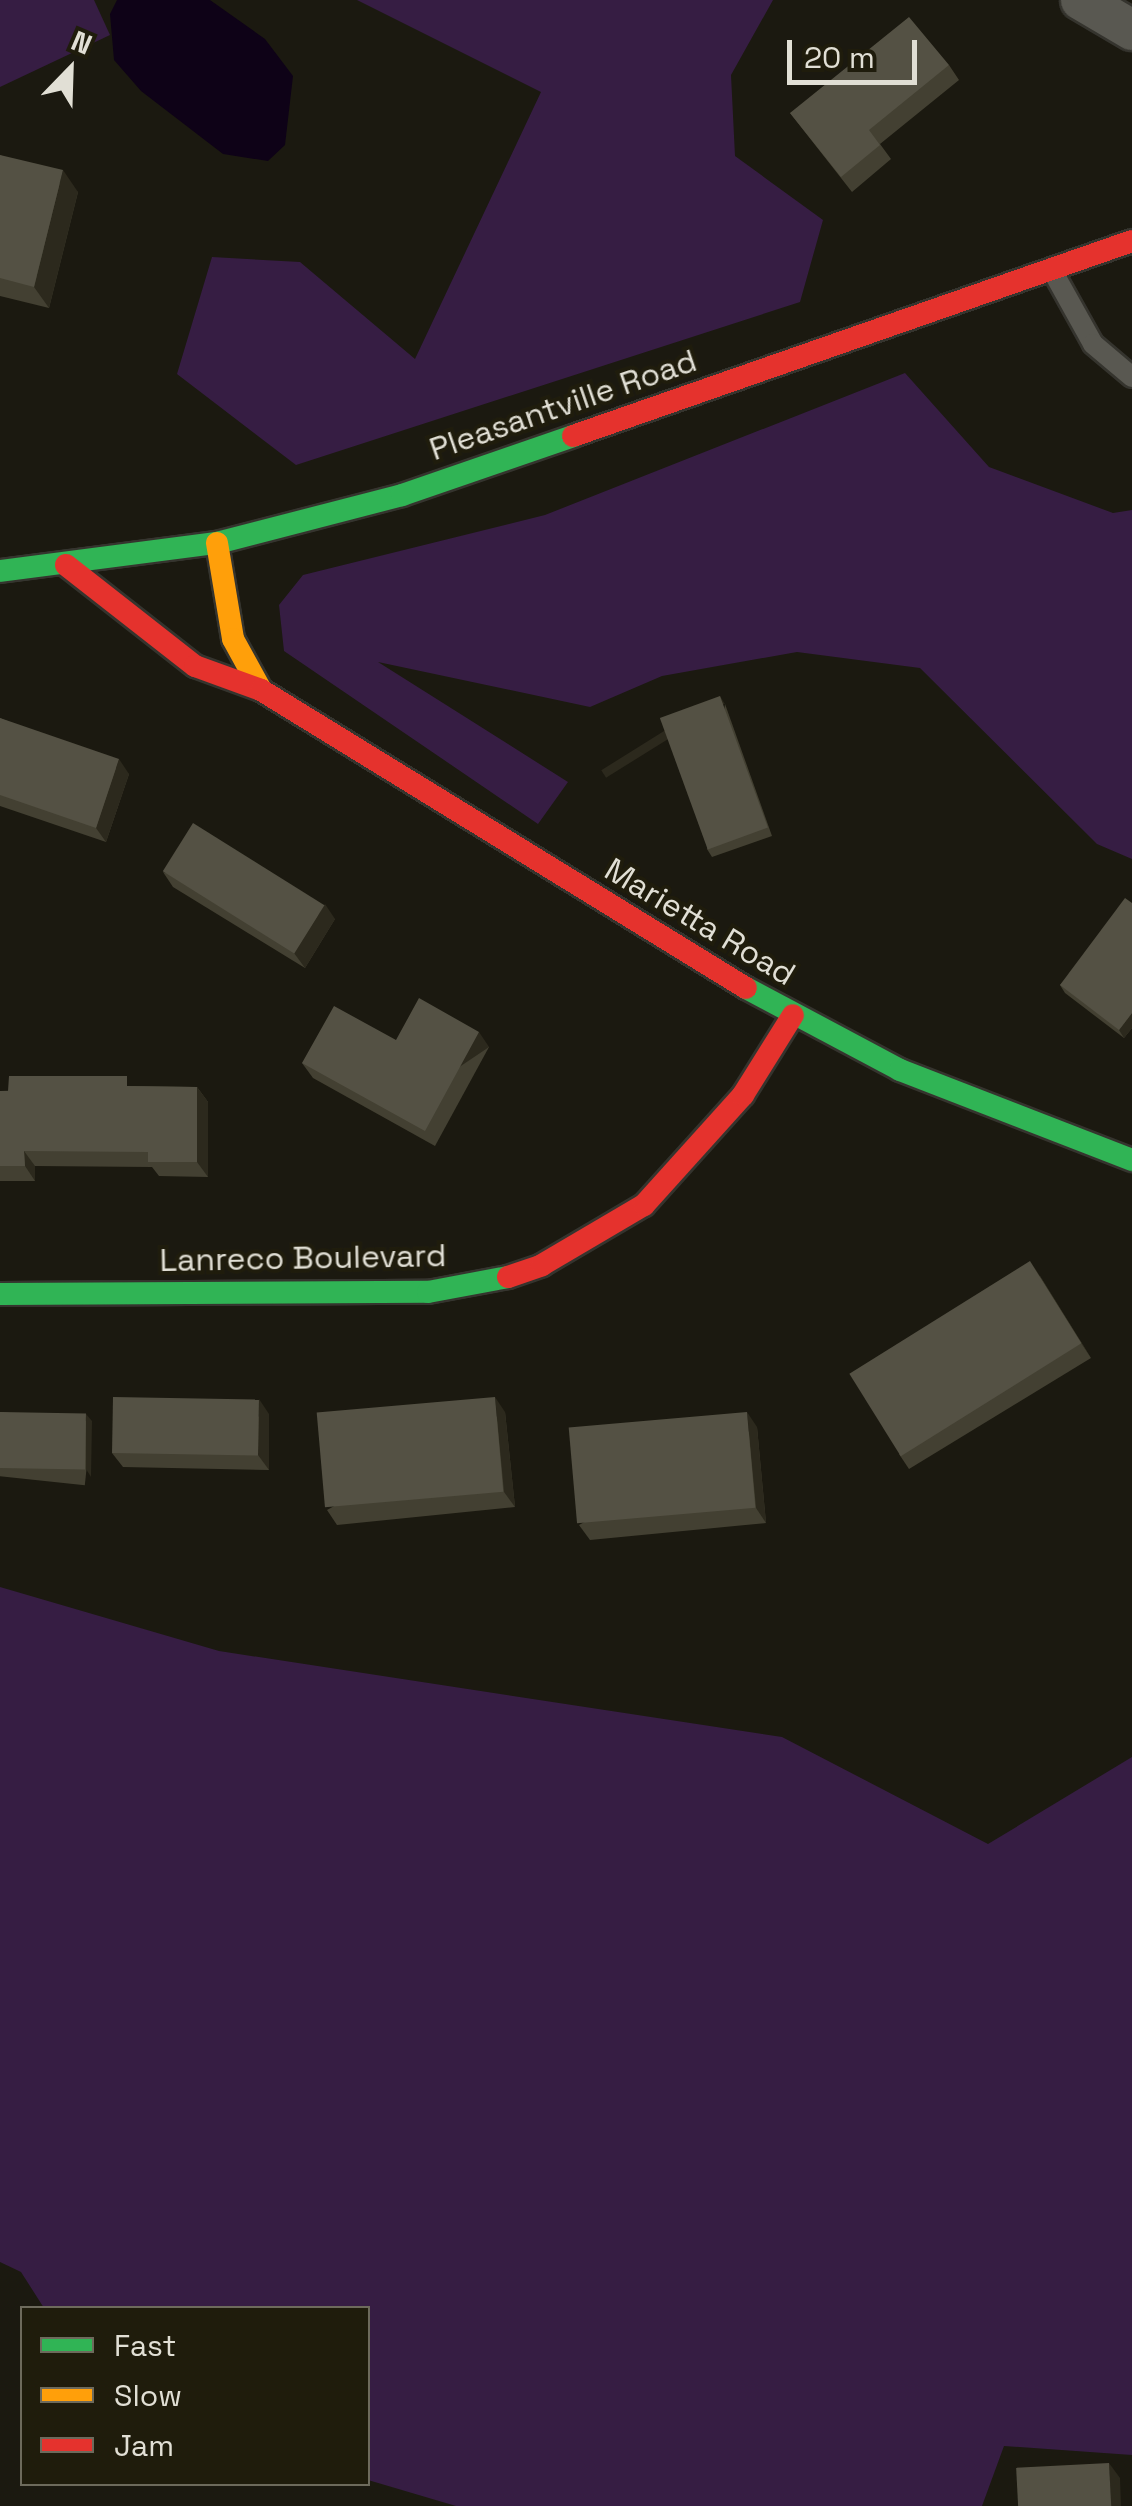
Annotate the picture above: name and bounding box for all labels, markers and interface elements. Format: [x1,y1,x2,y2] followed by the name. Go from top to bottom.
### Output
[20,20,120,120] north arrow
[792,20,922,82] scale bar
[66,22,97,63] text: N
[804,38,875,77] text: 20 m
[424,341,702,469] street label: Pleasantville Road
[598,850,802,994] street label: Marietta Road
[159,1236,447,1280] street label: Lanreco Boulevard
[20,2306,370,2486] legend
[114,2326,176,2365] text: Fast
[114,2376,182,2415] text: Slow
[114,2426,174,2465] text: Jam

